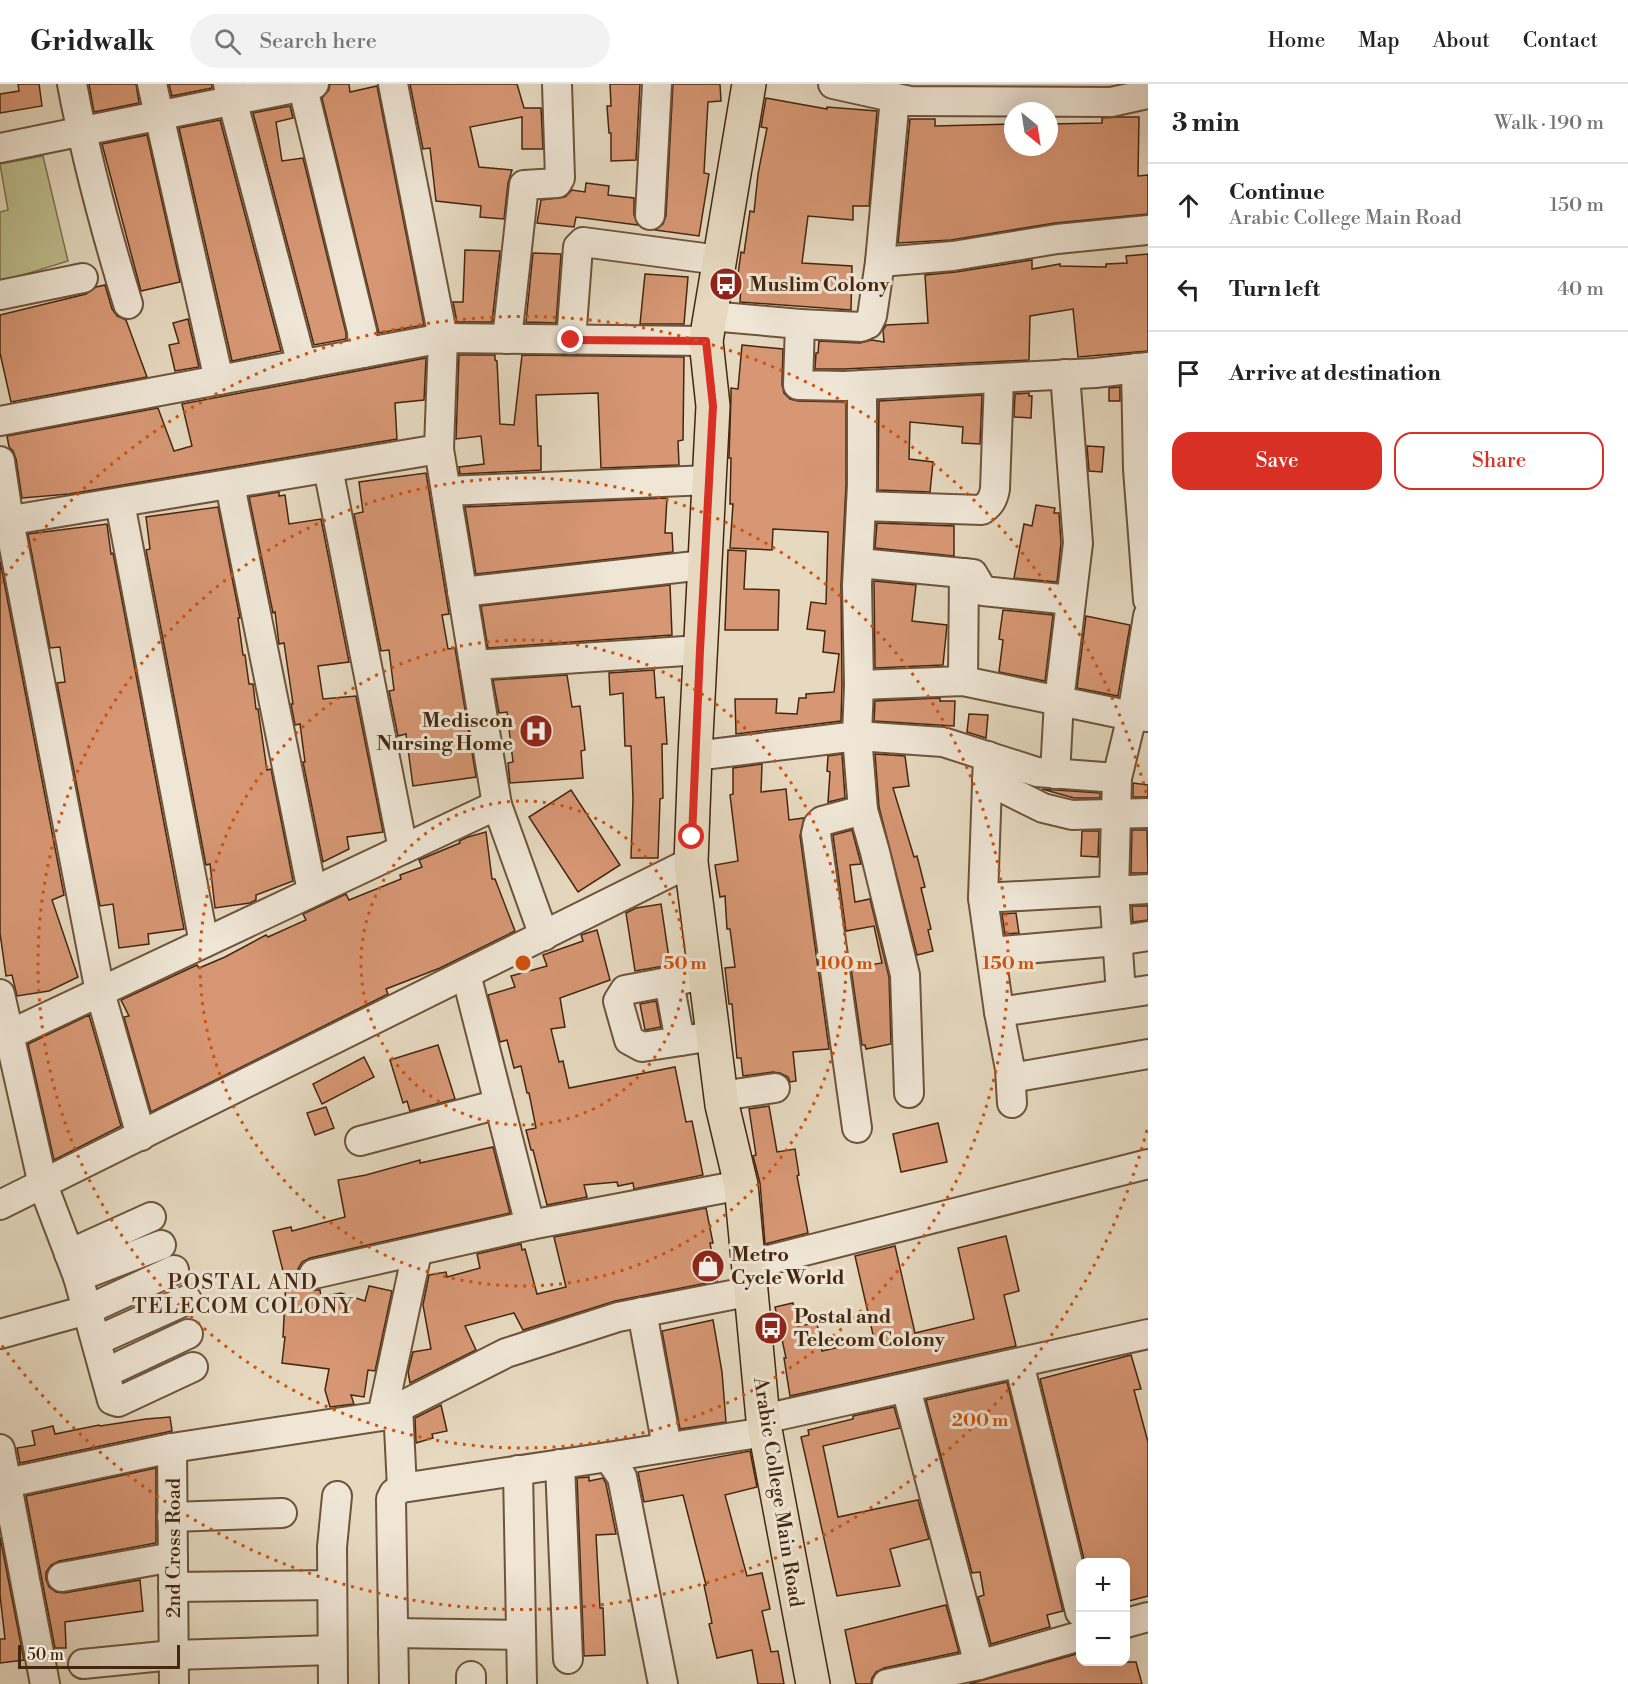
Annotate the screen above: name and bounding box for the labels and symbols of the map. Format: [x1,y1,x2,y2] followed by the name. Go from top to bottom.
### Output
[1004,102,1058,156] north arrow
[708,266,744,302] bus stop icon: Muslim Colony
[749,273,890,298] place label: Muslim Colony
[557,326,583,352] route end
[376,709,514,757] place label: Mediscon Nursing Home
[518,713,554,749] hospital icon: Mediscon Nursing Home
[678,823,704,849] route start
[663,952,707,975] text: 50 m
[819,952,873,975] text: 100 m
[982,952,1035,975] text: 150 m
[513,953,533,973] centre of rings
[731,1243,845,1291] place label: Metro Cycle World
[690,1248,726,1284] shop icon: Metro Cycle World
[132,1270,354,1320] district label: POSTAL AND TELECOM COLONY
[794,1305,946,1353] place label: Postal and Telecom Colony
[753,1310,789,1346] bus stop icon: Postal and Telecom Colony
[747,1374,808,1610] street label: Arabic College Main Road
[952,1409,1009,1432] text: 200 m
[162,1477,187,1618] street label: 2nd Cross Road
[18,1642,180,1670] scale bar

